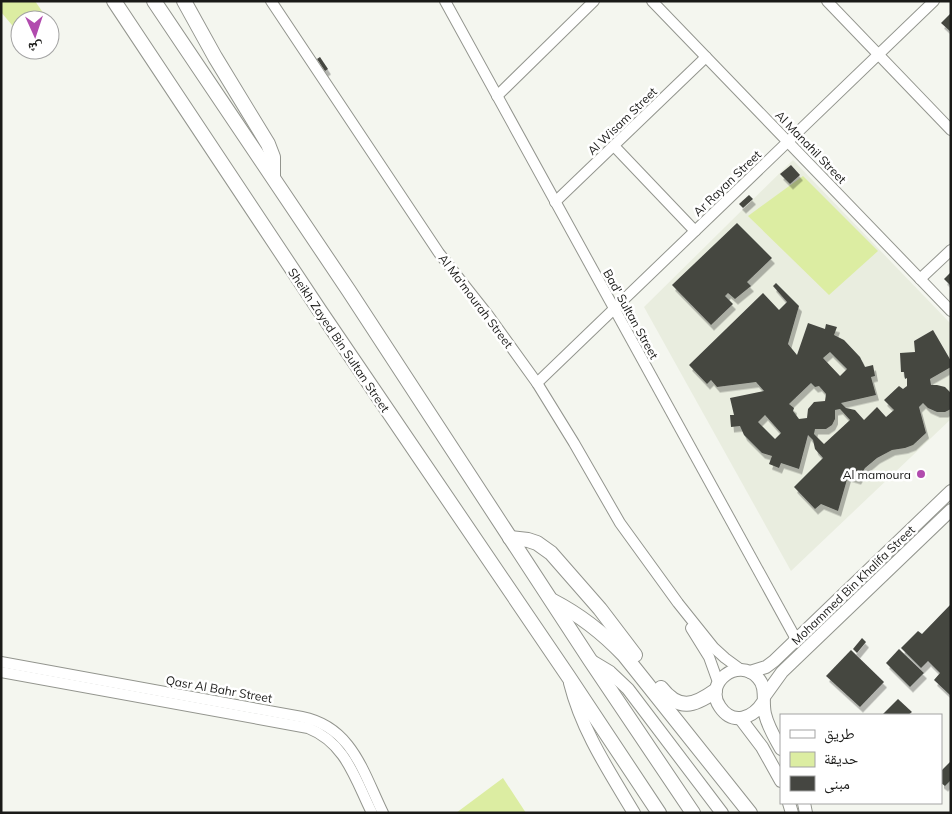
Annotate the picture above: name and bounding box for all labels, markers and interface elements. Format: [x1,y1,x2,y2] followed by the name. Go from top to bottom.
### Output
[10,10,60,60] north arrow
[28,39,44,57] text: ش
[584,84,660,158] street label: Al Wisam Street
[772,107,850,187] street label: Al Manahil Street
[690,147,764,219] street label: Ar Rayan Street
[436,251,516,351] street label: Al Ma'mourah Street
[285,265,393,415] street label: Sheikh Zayed Bin Sultan Street
[600,266,662,362] street label: Bad' Sultan Street
[843,467,911,482] place label: Al mamoura
[915,468,927,480] marker: Al mamoura
[788,522,918,648] street label: Mohammed Bin Khalifa Street
[165,672,273,706] street label: Qasr Al Bahr Street
[780,714,942,804] legend
[824,724,855,744] text: طريق
[824,749,859,768] text: حديقة
[824,774,850,794] text: مبنى

